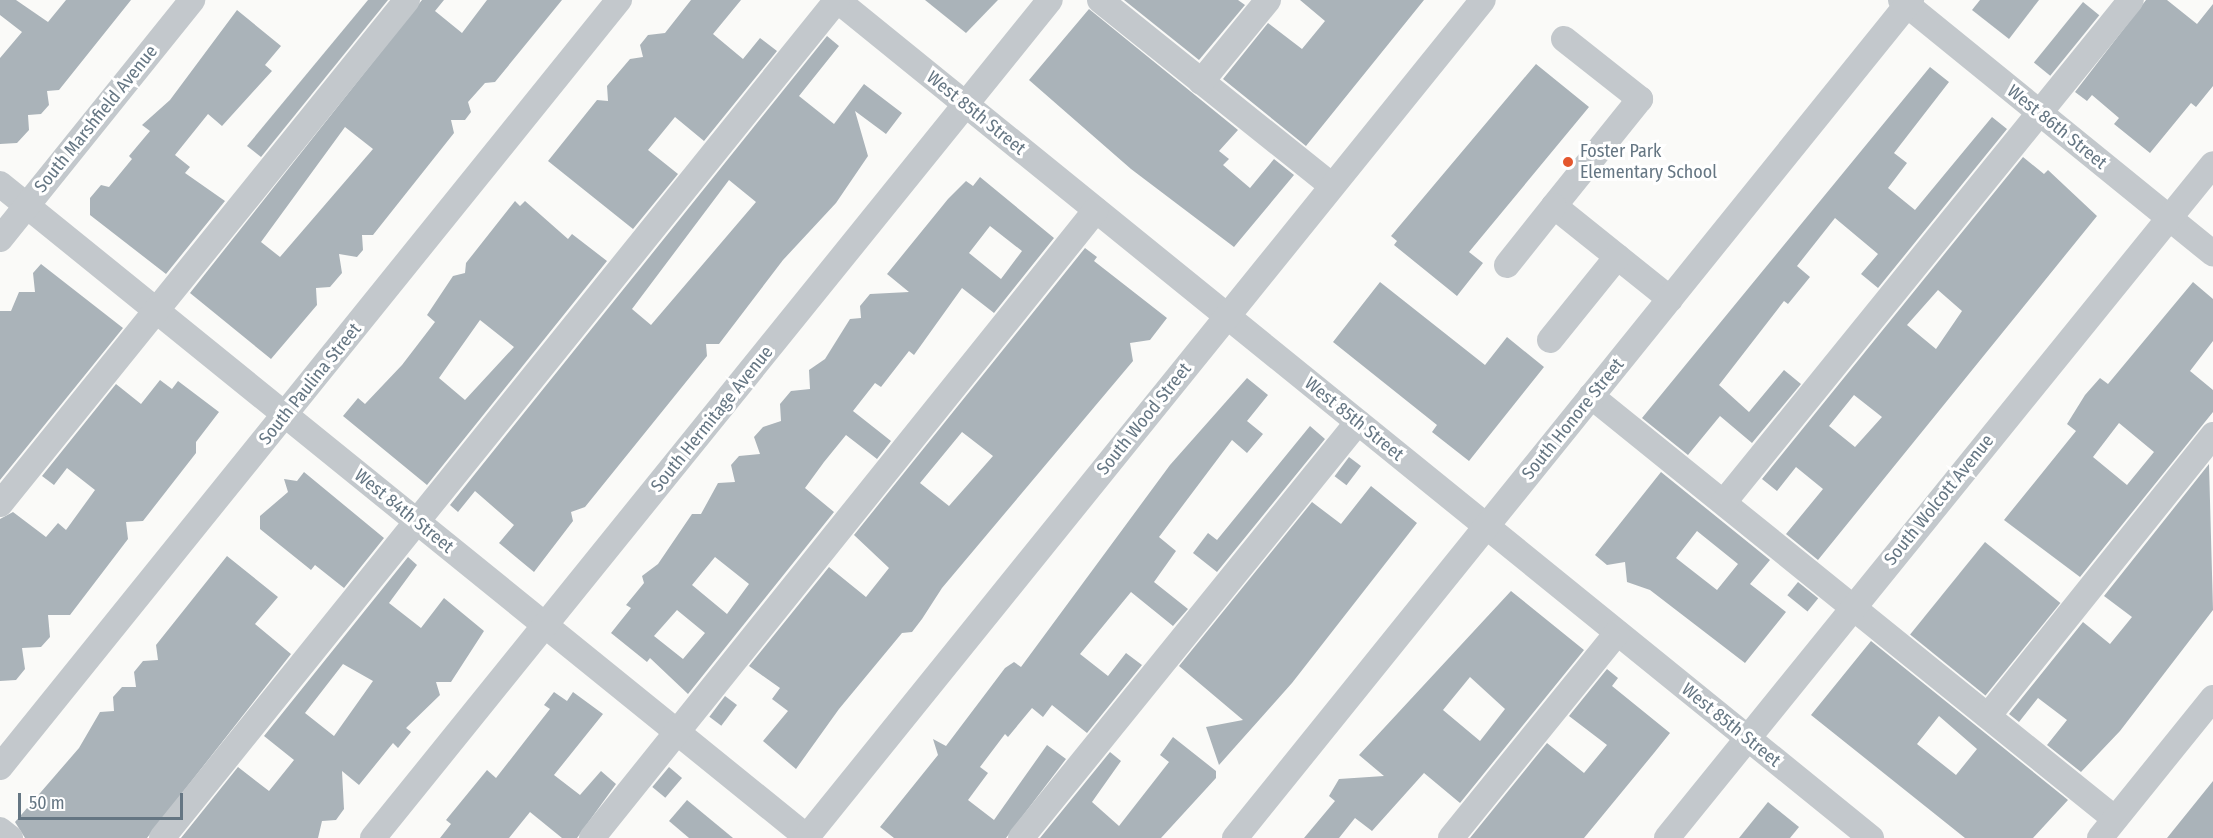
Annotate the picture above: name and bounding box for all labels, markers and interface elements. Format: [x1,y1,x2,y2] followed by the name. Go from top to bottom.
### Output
[30,41,162,197] street label: South Marshfield Avenue
[922,67,1030,159] street label: West 85th Street
[2003,80,2111,174] street label: West 86th Street
[1580,141,1717,184] place label: Foster Park Elementary School
[1561,155,1575,169] marker: Foster Park Elementary School
[254,319,366,449] street label: South Paulina Street
[646,342,778,496] street label: South Hermitage Avenue
[1517,354,1629,484] street label: South Honore Street
[1092,359,1196,479] street label: South Wood Street
[1300,373,1408,465] street label: West 85th Street
[1880,430,1998,570] street label: South Wolcott Avenue
[350,464,458,558] street label: West 84th Street
[1677,679,1785,771] street label: West 85th Street
[21,781,186,819] scale bar
[29,792,65,814] text: 50 m

